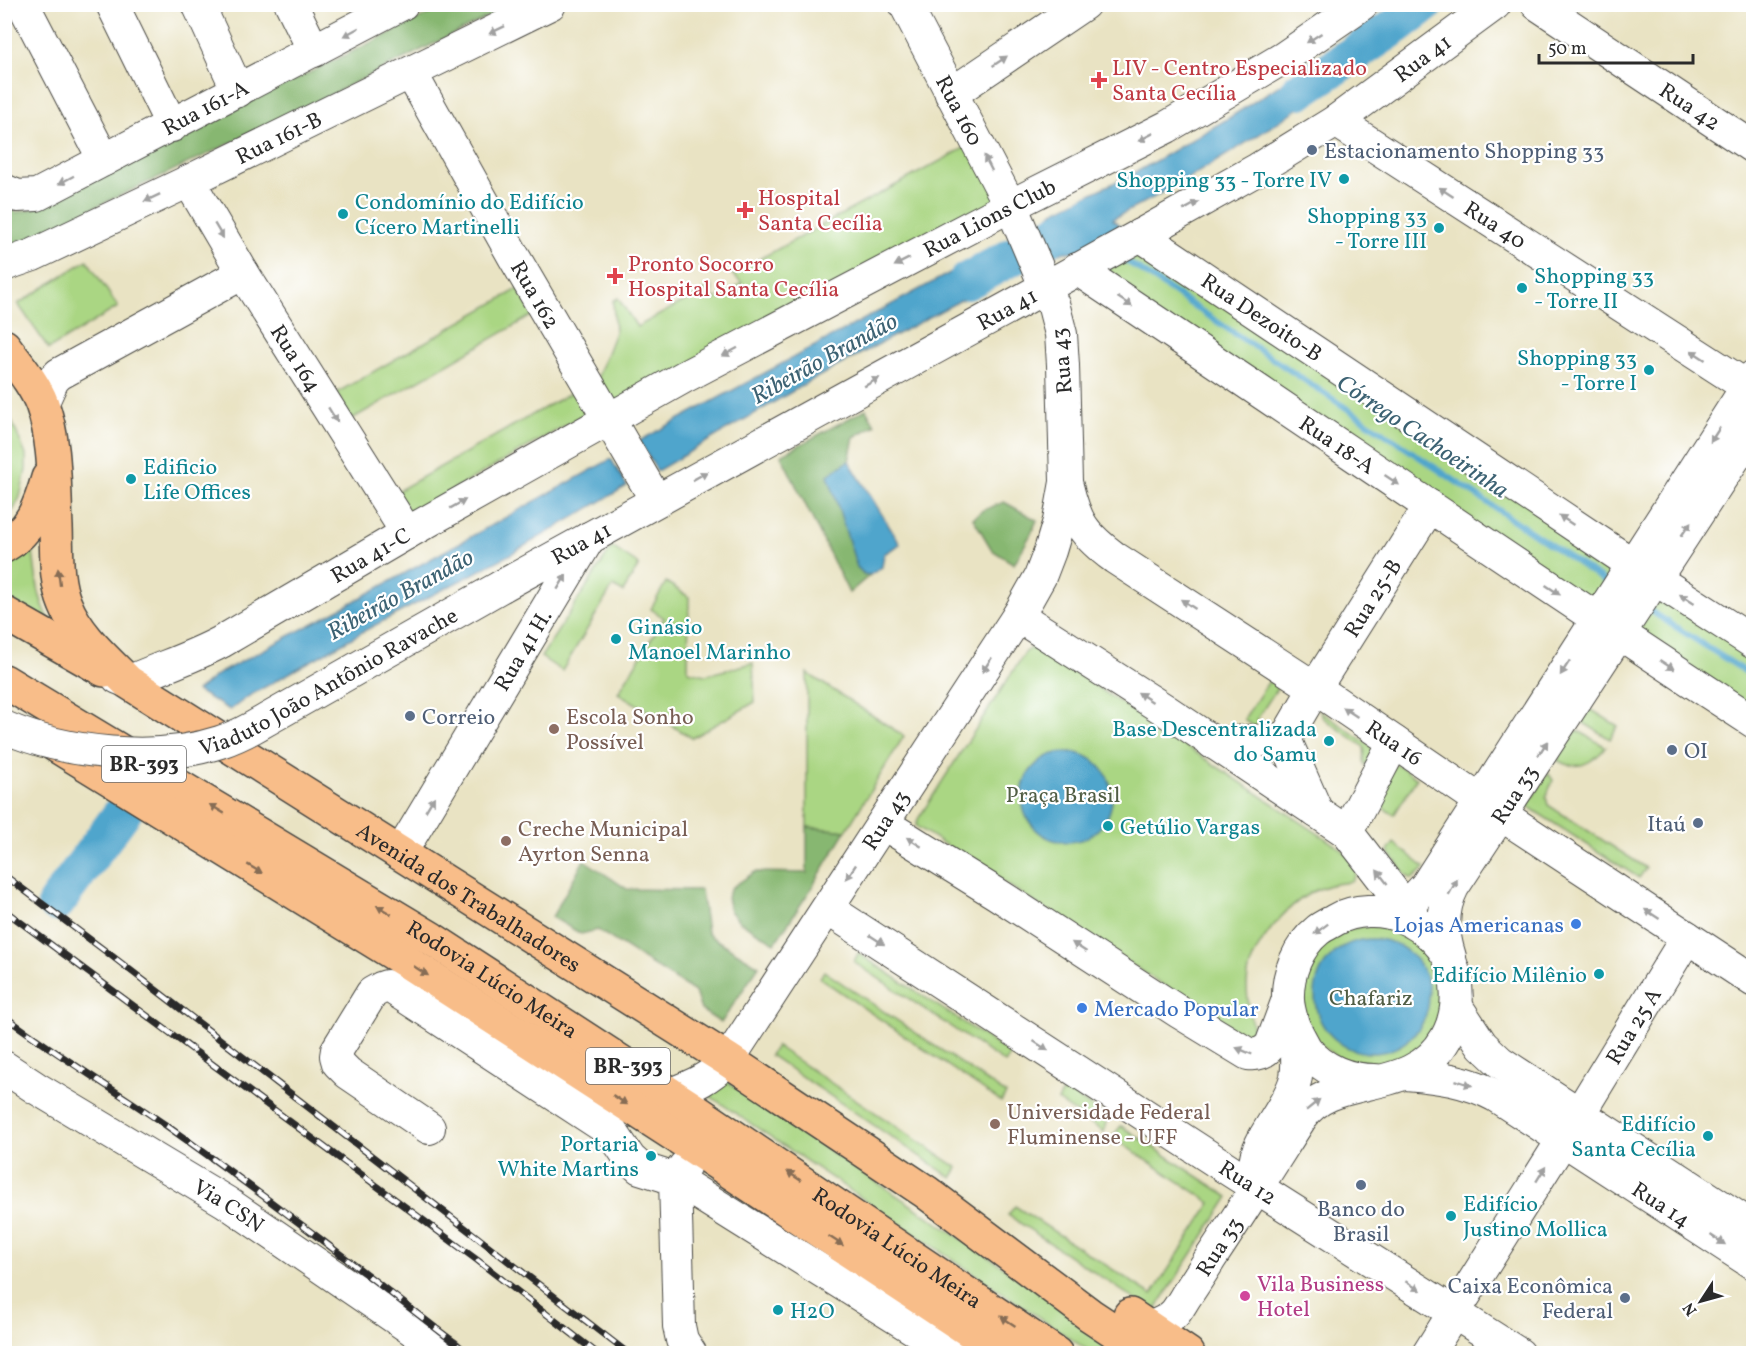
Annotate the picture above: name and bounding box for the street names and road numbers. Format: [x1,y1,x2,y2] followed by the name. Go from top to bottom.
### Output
[1389,28,1459,91] street label: Rua 41
[926,70,989,152] street label: Rua 160
[157,74,255,145] street label: Rua 161-A
[1652,76,1726,139] street label: Rua 42
[231,105,328,174] street label: Rua 161-B
[918,172,1062,267] street label: Rua Lions Club
[1457,195,1532,258] street label: Rua 40
[501,256,566,335] street label: Rua 162
[1194,267,1328,371] street label: Rua Dezoito-B
[972,282,1044,340] street label: Rua 41
[261,319,328,399] street label: Rua 164
[1045,326,1082,395] street label: Rua 43
[1292,409,1381,483] street label: Rua 18-A
[546,516,618,574] street label: Rua 41
[326,521,417,592] street label: Rua 41-C
[1338,554,1411,644] street label: Rua 25-B
[196,601,464,765] street label: Viaduto João Antônio Ravache
[488,604,561,698] street label: Rua 41 H.
[1359,714,1428,775] street label: Rua 16
[102,746,186,782] road number: BR-393
[1485,760,1547,831] street label: Rua 33
[856,785,918,857] street label: Rua 43
[349,817,586,981] street label: Avenida dos Trabalhadores
[400,914,583,1048] street label: Rodovia Lúcio Meira
[1600,983,1670,1071] street label: Rua 25 A
[586,1048,670,1084] road number: BR-393
[1212,1154,1282,1214] street label: Rua 12
[186,1173,269,1241] street label: Via CSN
[1625,1175,1696,1237] street label: Rua 14
[805,1181,987,1318] street label: Rodovia Lúcio Meira
[1190,1212,1252,1283] street label: Rua 33

